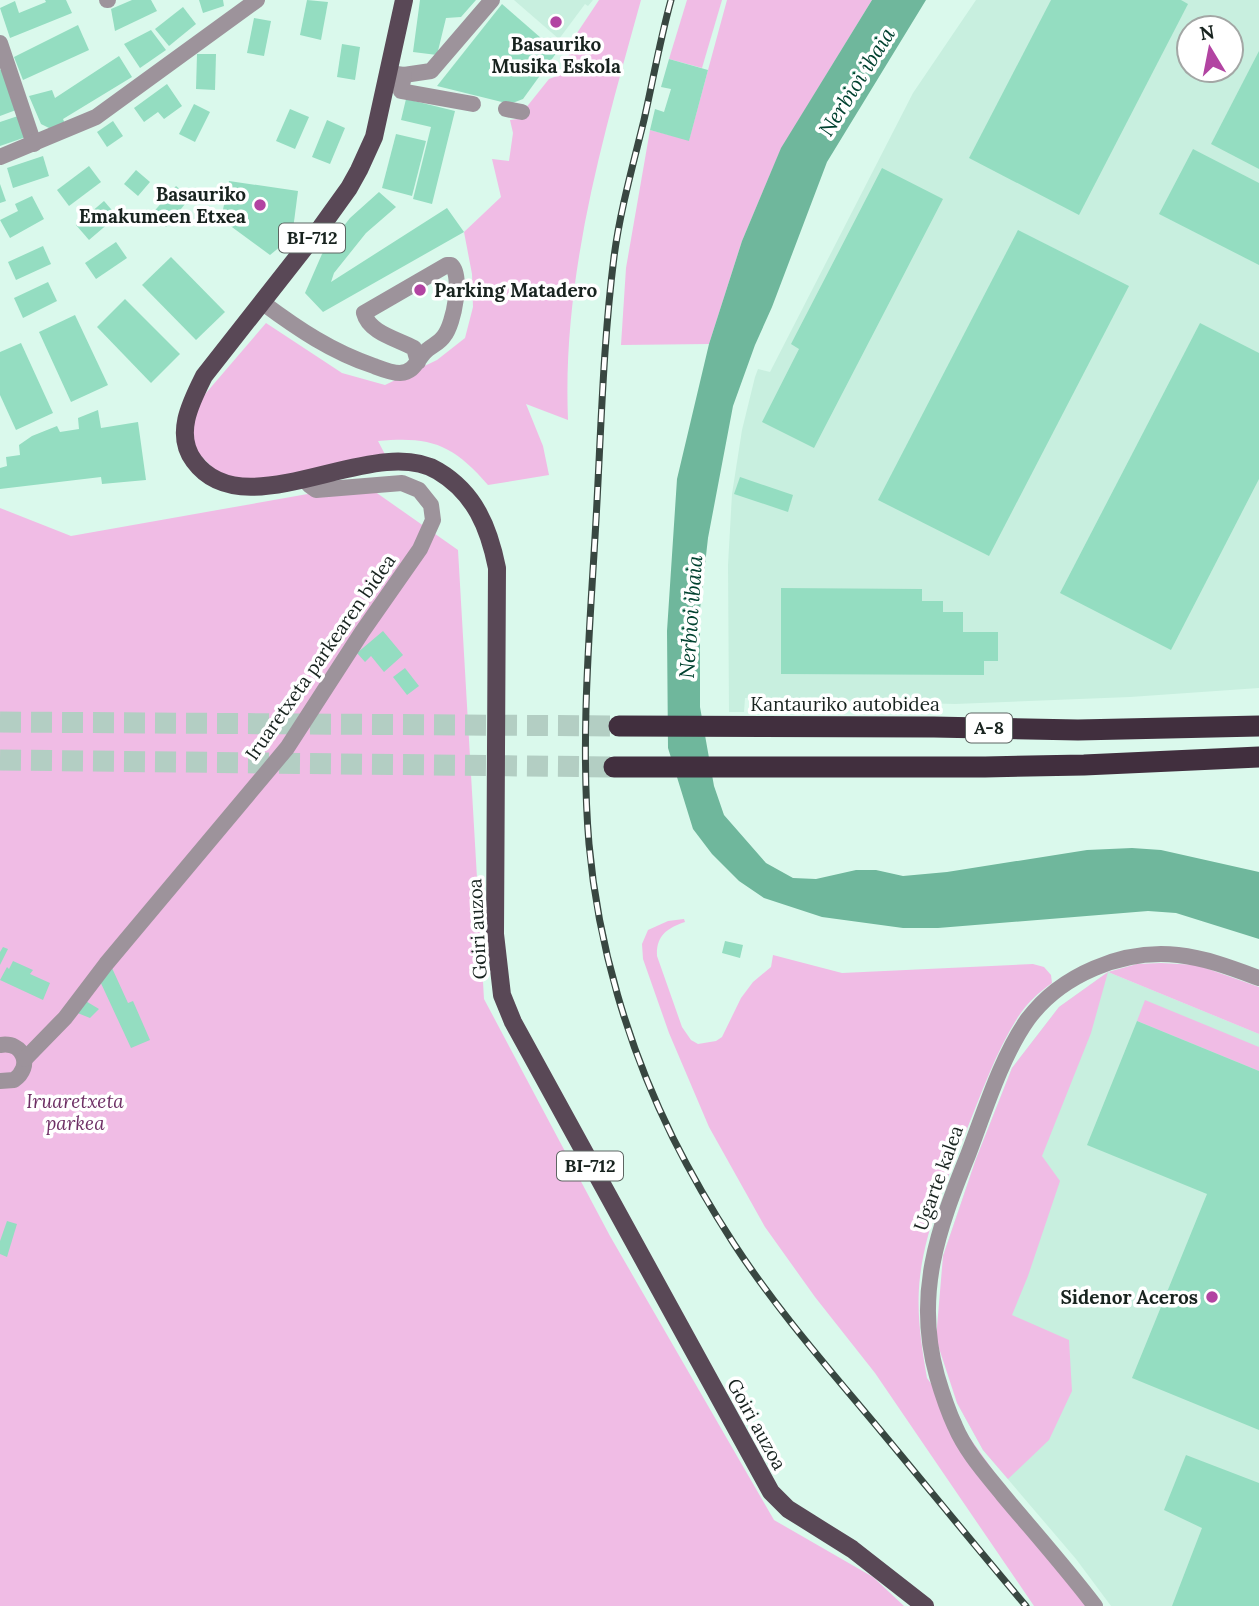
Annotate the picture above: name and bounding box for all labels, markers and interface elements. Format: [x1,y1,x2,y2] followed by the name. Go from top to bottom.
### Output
[548,14,564,30] marker: Basauriko Musika Eskola
[1175,14,1245,84] north arrow
[1198,19,1217,45] text: N
[812,22,901,141] water label: Nerbioi ibaia
[491,32,621,78] place label: Basauriko Musika Eskola
[79,182,246,228] place label: Basauriko Emakumeen Etxea
[252,197,268,213] marker: Basauriko Emakumeen Etxea
[279,224,345,252] road number: BI-712
[434,278,598,302] place label: Parking Matadero
[412,282,428,298] marker: Parking Matadero
[240,549,400,765] street label: Iruaretxeta parkearen bidea
[673,554,708,679] water label: Nerbioi ibaia
[750,692,940,716] street label: Kantauriko autobidea
[966,714,1012,742] road number: A-8
[462,878,492,980] street label: Goiri auzoa
[26,1089,124,1135] park label: Iruaretxeta parkea
[908,1122,968,1234] street label: Ugarte kalea
[557,1152,623,1181] road number: BI-712
[1061,1285,1198,1309] place label: Sidenor Aceros
[1204,1289,1220,1305] marker: Sidenor Aceros
[722,1374,792,1474] street label: Goiri auzoa

